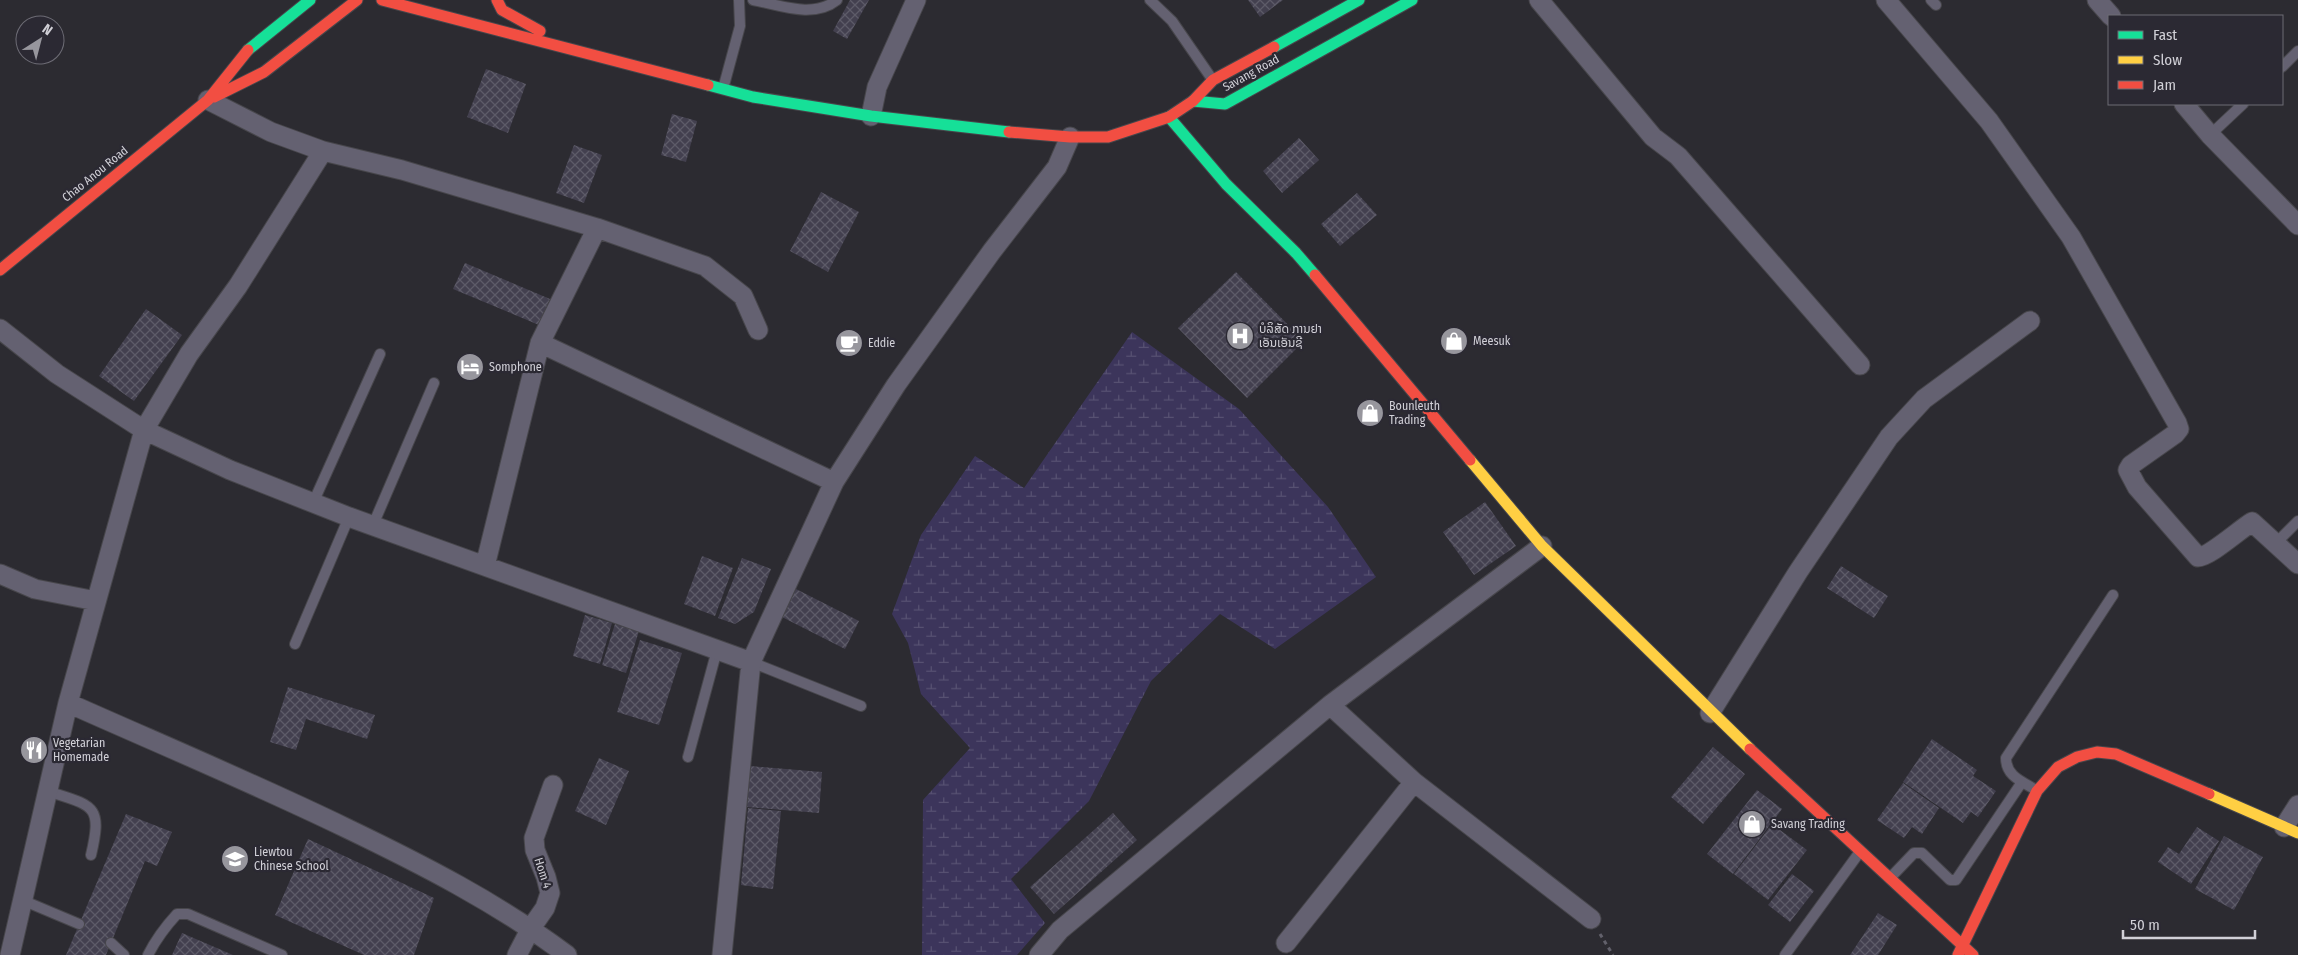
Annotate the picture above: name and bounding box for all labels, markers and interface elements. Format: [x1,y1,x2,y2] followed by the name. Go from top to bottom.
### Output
[15,15,65,65] north arrow
[2108,15,2283,105] legend
[39,21,56,39] text: N
[2153,26,2177,44] text: Fast
[2153,51,2182,69] text: Slow
[1220,52,1282,94] street label: Savang Road
[2153,76,2176,94] text: Jam
[59,143,131,205] street label: Chao Anou Road
[1225,321,1255,351] hospital icon: ບໍລິສັດ ການຢາ ເອັນເອັນຊີ
[1259,322,1322,350] place label: ບໍລິສັດ ການຢາ ເອັນເອັນຊີ
[1439,326,1469,356] shop icon: Meesuk
[834,328,864,358] cafe icon: Eddie
[1473,334,1511,348] place label: Meesuk
[868,336,895,350] place label: Eddie
[455,352,485,382] hotel icon: Somphone
[489,360,542,374] place label: Somphone
[1355,398,1385,428] shop icon: Bounleuth Trading
[1389,399,1440,427] place label: Bounleuth Trading
[19,735,49,765] restaurant icon: Vegetarian Homemade
[53,736,109,764] place label: Vegetarian Homemade
[1737,809,1767,839] shop icon: Savang Trading
[1771,817,1845,831] place label: Savang Trading
[220,844,250,874] school or university icon: Liewtou Chinese School
[254,845,329,873] place label: Liewtou Chinese School
[531,856,555,890] street label: Hom 4
[2123,908,2256,940] scale bar
[2130,916,2160,934] text: 50 m

